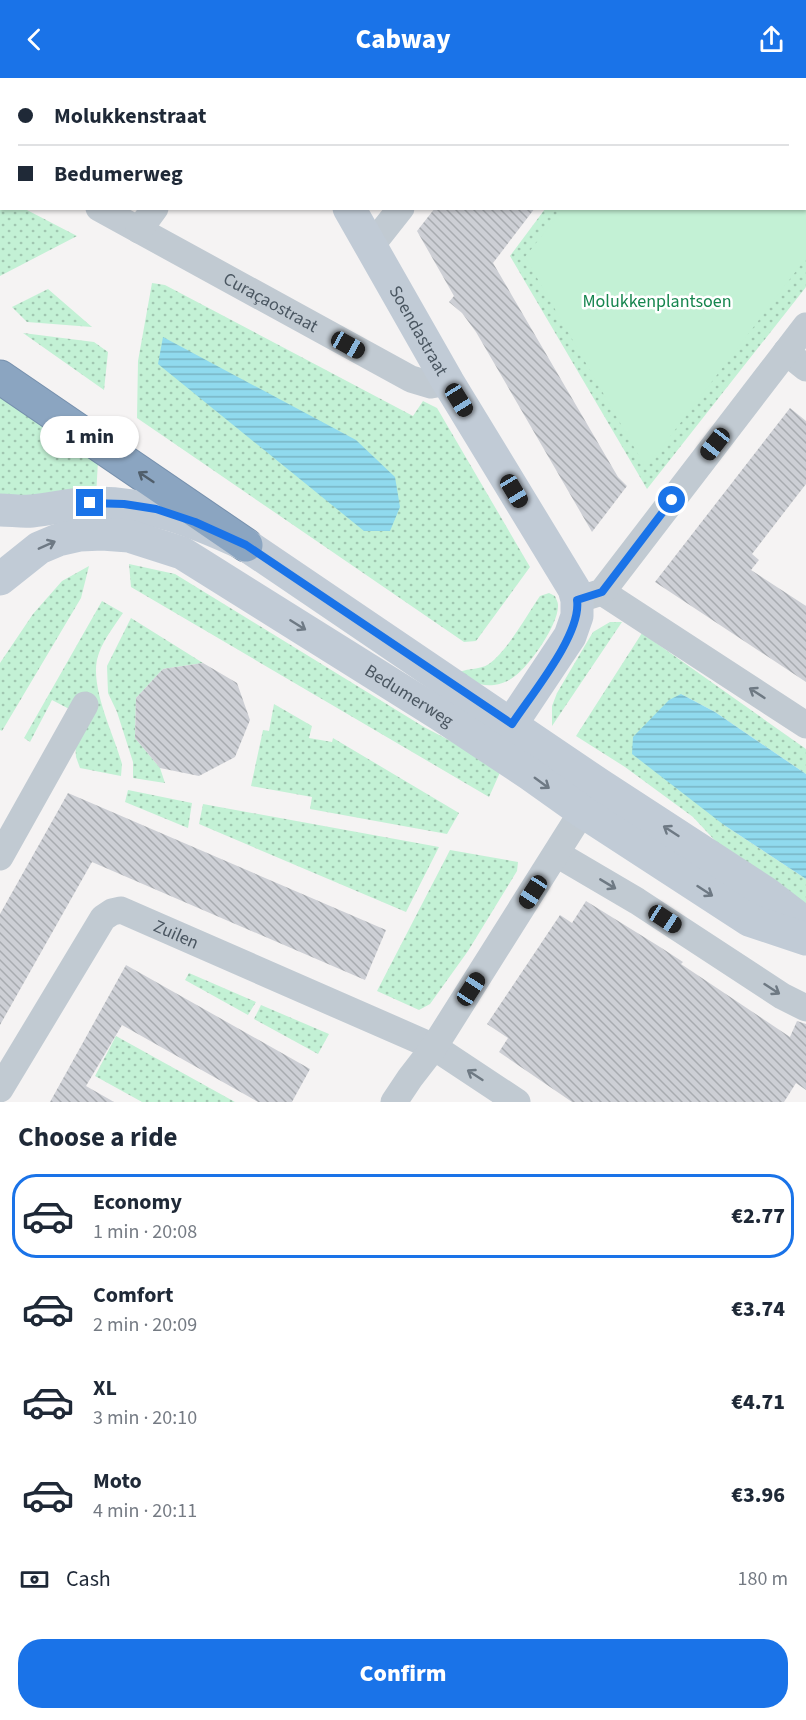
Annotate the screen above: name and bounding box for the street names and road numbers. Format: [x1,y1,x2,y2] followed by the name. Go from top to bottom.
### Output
[219,267,323,339] street label: Curaçaostraat
[383,281,454,381] street label: Soendastraat
[360,659,458,733] street label: Bedumerweg
[150,914,203,956] street label: Zuilen

